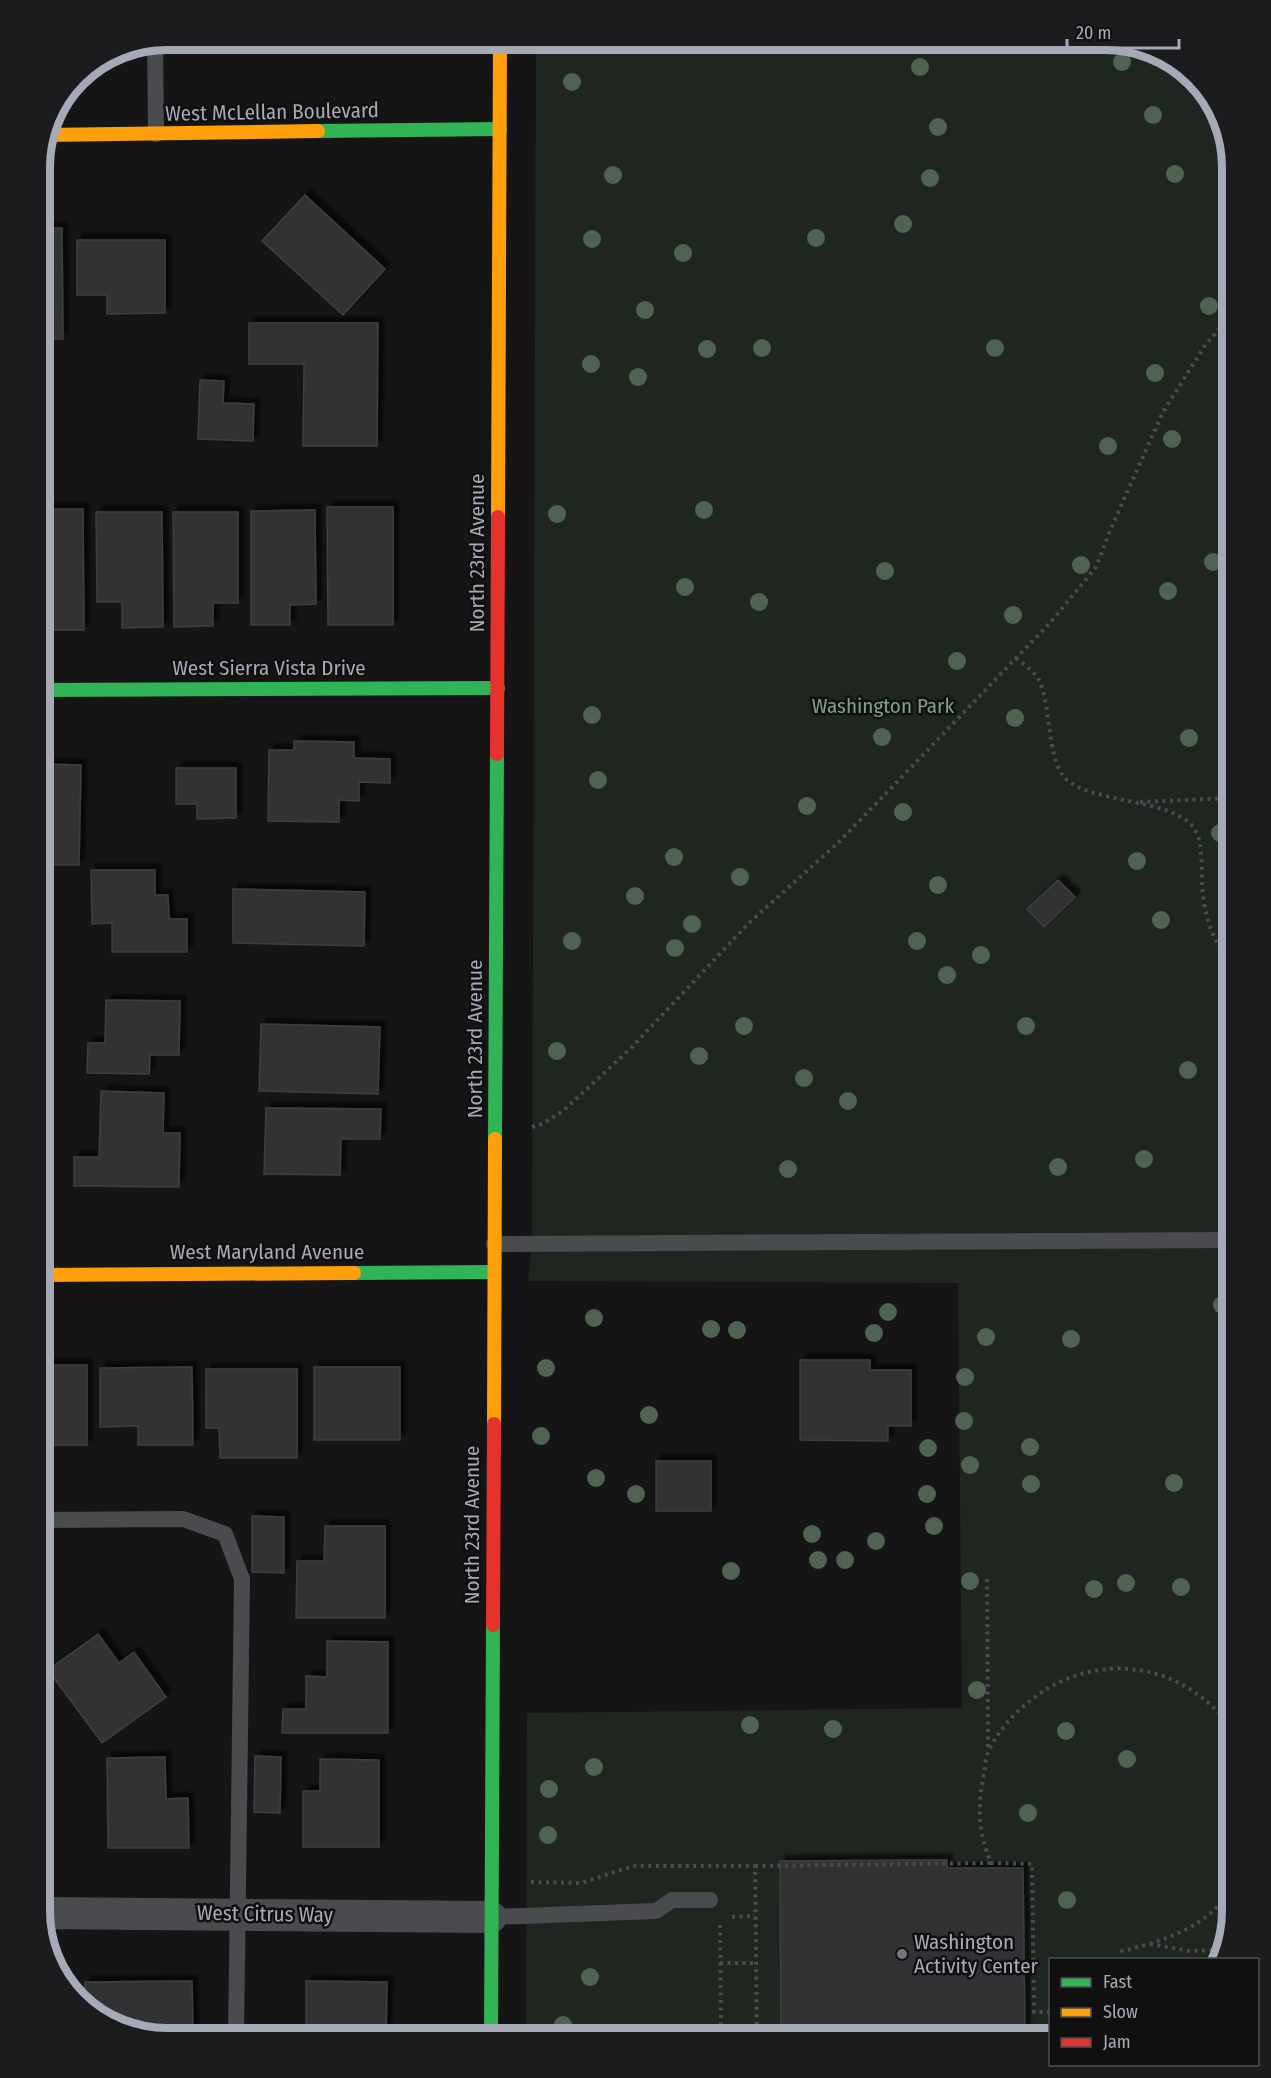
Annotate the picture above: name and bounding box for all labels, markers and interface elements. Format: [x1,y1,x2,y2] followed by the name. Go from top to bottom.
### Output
[1067,12,1180,50] scale bar
[1076,22,1111,44] text: 20 m
[165,97,379,127] street label: West McLellan Boulevard
[464,474,490,632] street label: North 23rd Avenue
[172,655,366,681] street label: West Sierra Vista Drive
[812,693,954,719] park label: Washington Park
[462,960,488,1118] street label: North 23rd Avenue
[170,1239,364,1265] street label: West Maryland Avenue
[459,1446,485,1604] street label: North 23rd Avenue
[197,1900,334,1928] street label: West Citrus Way
[914,1929,1039,1979] place label: Washington Activity Center
[895,1947,909,1961] marker: Washington Activity Center
[1049,1958,1259,2066] legend
[1103,1971,1132,1993] text: Fast
[1103,2001,1138,2023] text: Slow
[1103,2031,1131,2053] text: Jam

